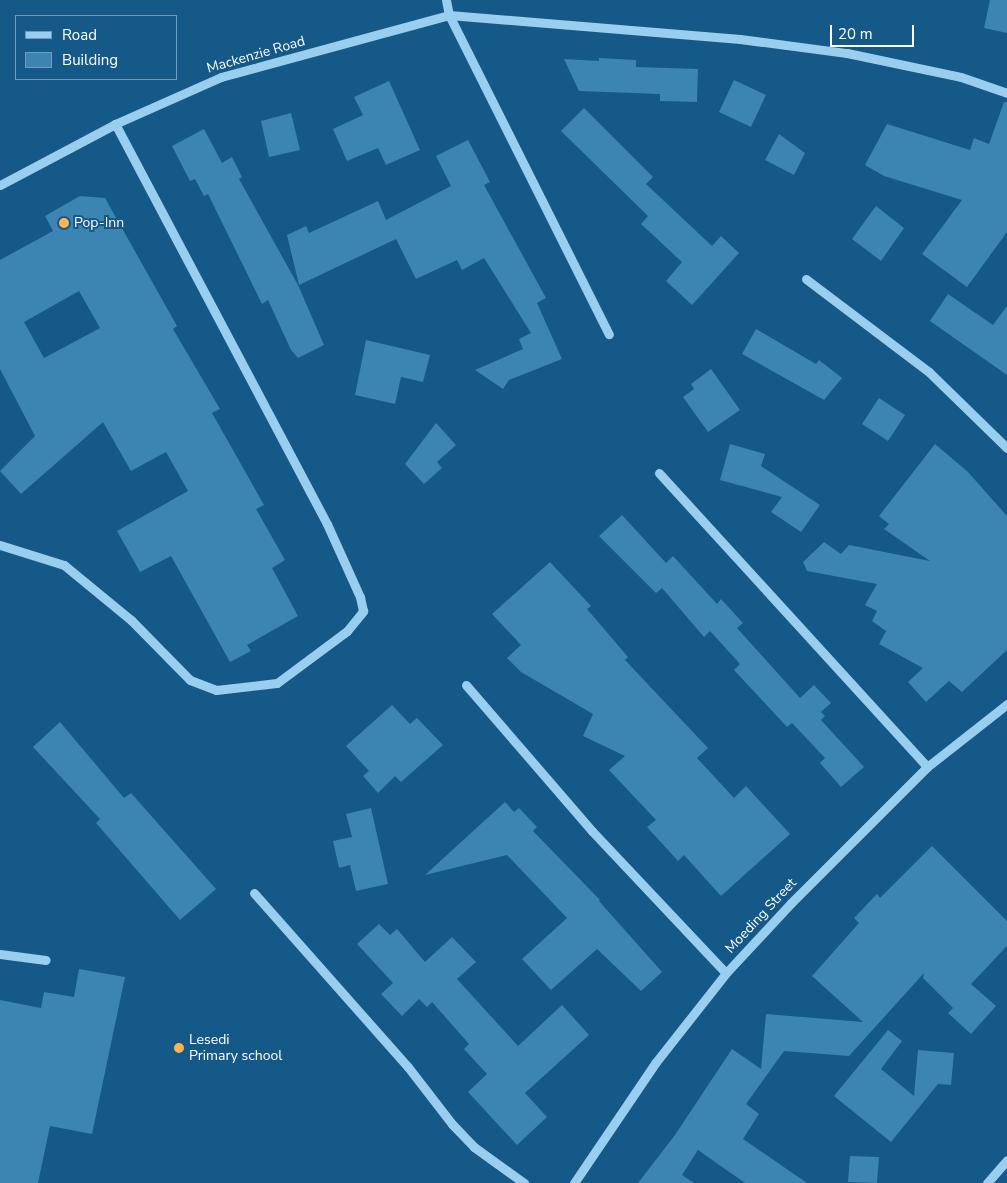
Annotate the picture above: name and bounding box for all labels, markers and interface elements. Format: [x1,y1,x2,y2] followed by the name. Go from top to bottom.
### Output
[15,15,178,80] legend
[832,15,916,47] scale bar
[838,24,873,44] text: 20 m
[62,25,97,45] text: Road
[205,33,307,77] street label: Mackenzie Road
[62,50,118,70] text: Building
[74,215,124,231] place label: Pop-Inn
[58,217,70,229] marker: Pop-Inn
[722,875,800,957] street label: Moeding Street
[189,1032,282,1064] place label: Lesedi Primary school
[173,1042,185,1054] marker: Lesedi Primary school

